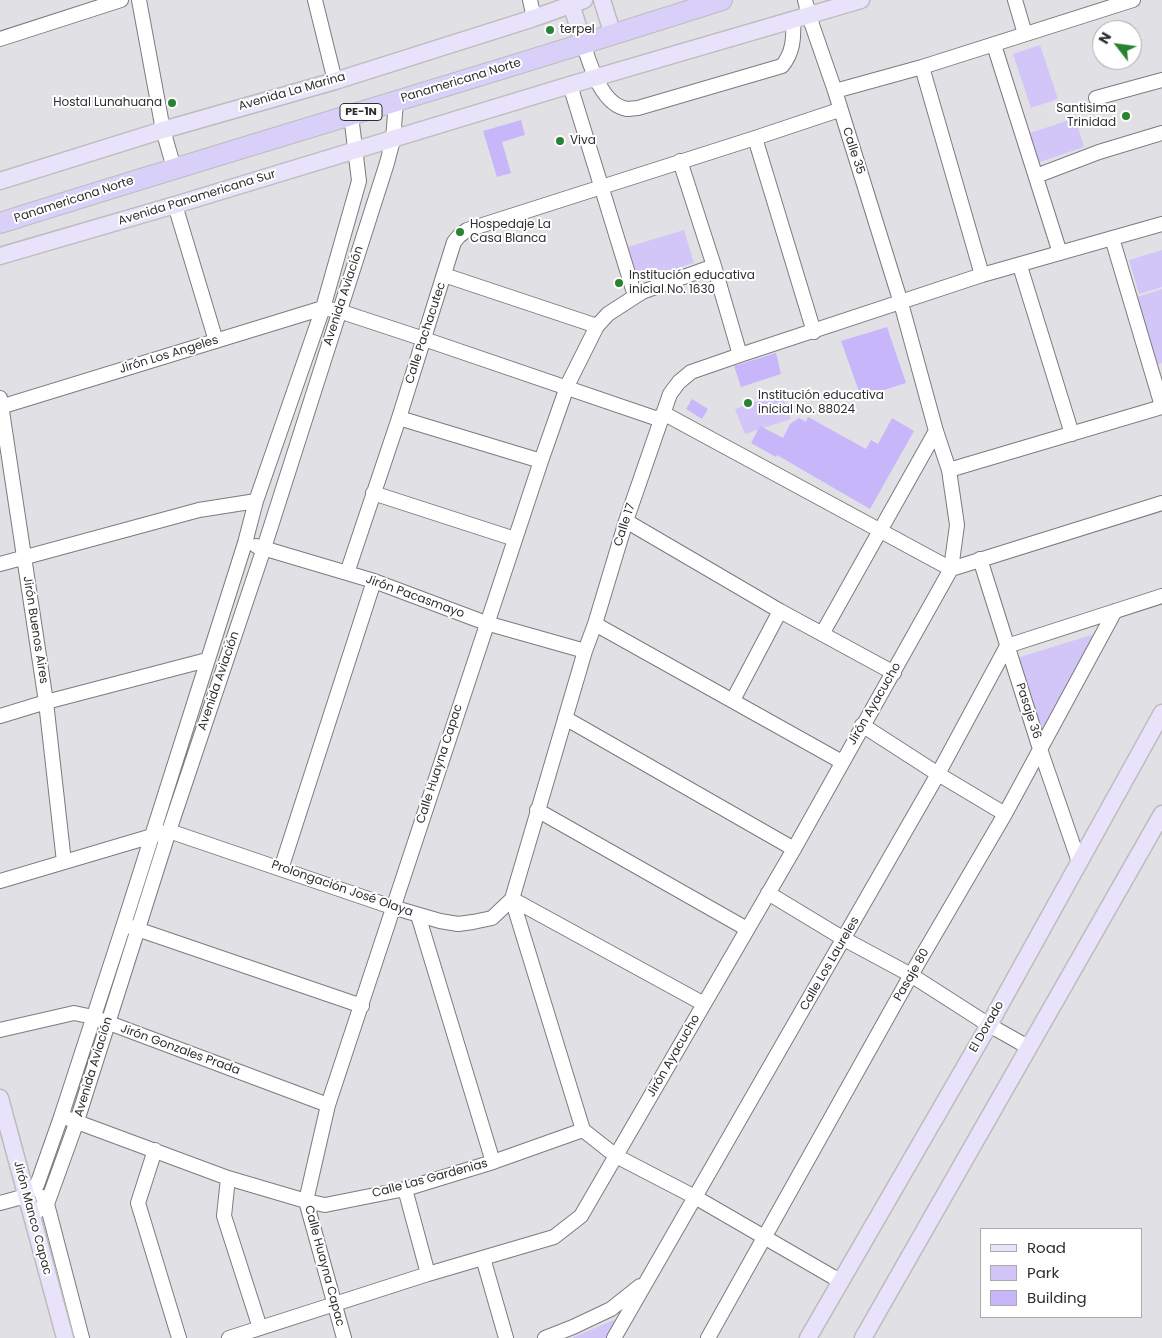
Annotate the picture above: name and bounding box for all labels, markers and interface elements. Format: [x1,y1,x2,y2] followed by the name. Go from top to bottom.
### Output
[1092,20,1142,70] north arrow
[560,23,595,37] place label: terpel
[544,24,556,36] marker: terpel
[1094,28,1116,48] text: N
[399,56,523,106] street label: Panamericana Norte
[237,70,347,114] street label: Avenida La Marina
[53,96,162,110] place label: Hostal Lunahuana
[166,97,178,109] marker: Hostal Lunahuana
[1056,102,1116,130] place label: Santisima Trinidad
[340,104,382,120] road number: PE-1N
[1120,110,1132,122] marker: Santisima Trinidad
[839,126,867,176] street label: Calle 35
[570,134,596,148] place label: Viva
[554,135,566,147] marker: Viva
[116,167,278,229] street label: Avenida Panamericana Sur
[12,174,136,226] street label: Panamericana Norte
[470,218,551,246] place label: Hospedaje La Casa Blanca
[454,226,466,238] marker: Hospedaje La Casa Blanca
[321,244,367,348] street label: Avenida Aviación
[629,269,755,297] place label: Institución educativa inicial No. 1630
[613,277,625,289] marker: Institución educativa inicial No. 1630
[403,280,449,386] street label: Calle Pachacutec
[118,333,220,377] street label: Jirón Los Angeles
[758,389,884,417] place label: Institución educativa inicial No. 88024
[742,397,754,409] marker: Institución educativa inicial No. 88024
[611,502,639,548] street label: Calle 17
[364,572,466,622] street label: Jirón Pacasmayo
[19,575,51,685] street label: Jirón Buenos Aires
[195,630,243,732] street label: Avenida Aviación
[846,660,904,748] street label: Jirón Ayacucho
[1012,681,1044,741] street label: Pasaje 36
[414,702,466,826] street label: Calle Huayna Capac
[269,858,415,920] street label: Prolongación José Olaya
[797,915,863,1013] street label: Calle Los Laureles
[891,946,933,1004] street label: Pasaje 80
[967,999,1007,1055] street label: El Dorado
[645,1012,703,1100] street label: Jirón Ayacucho
[72,1015,116,1119] street label: Avenida Aviación
[118,1022,242,1078] street label: Jirón Gonzales Prada
[371,1157,489,1201] street label: Calle Las Gardenias
[10,1159,54,1277] street label: Jirón Manco Capac
[301,1204,347,1328] street label: Calle Huayna Capac
[980,1228,1142,1318] legend
[1027,1237,1066,1258] text: Road
[1027,1262,1059,1283] text: Park
[1027,1287,1087,1308] text: Building

